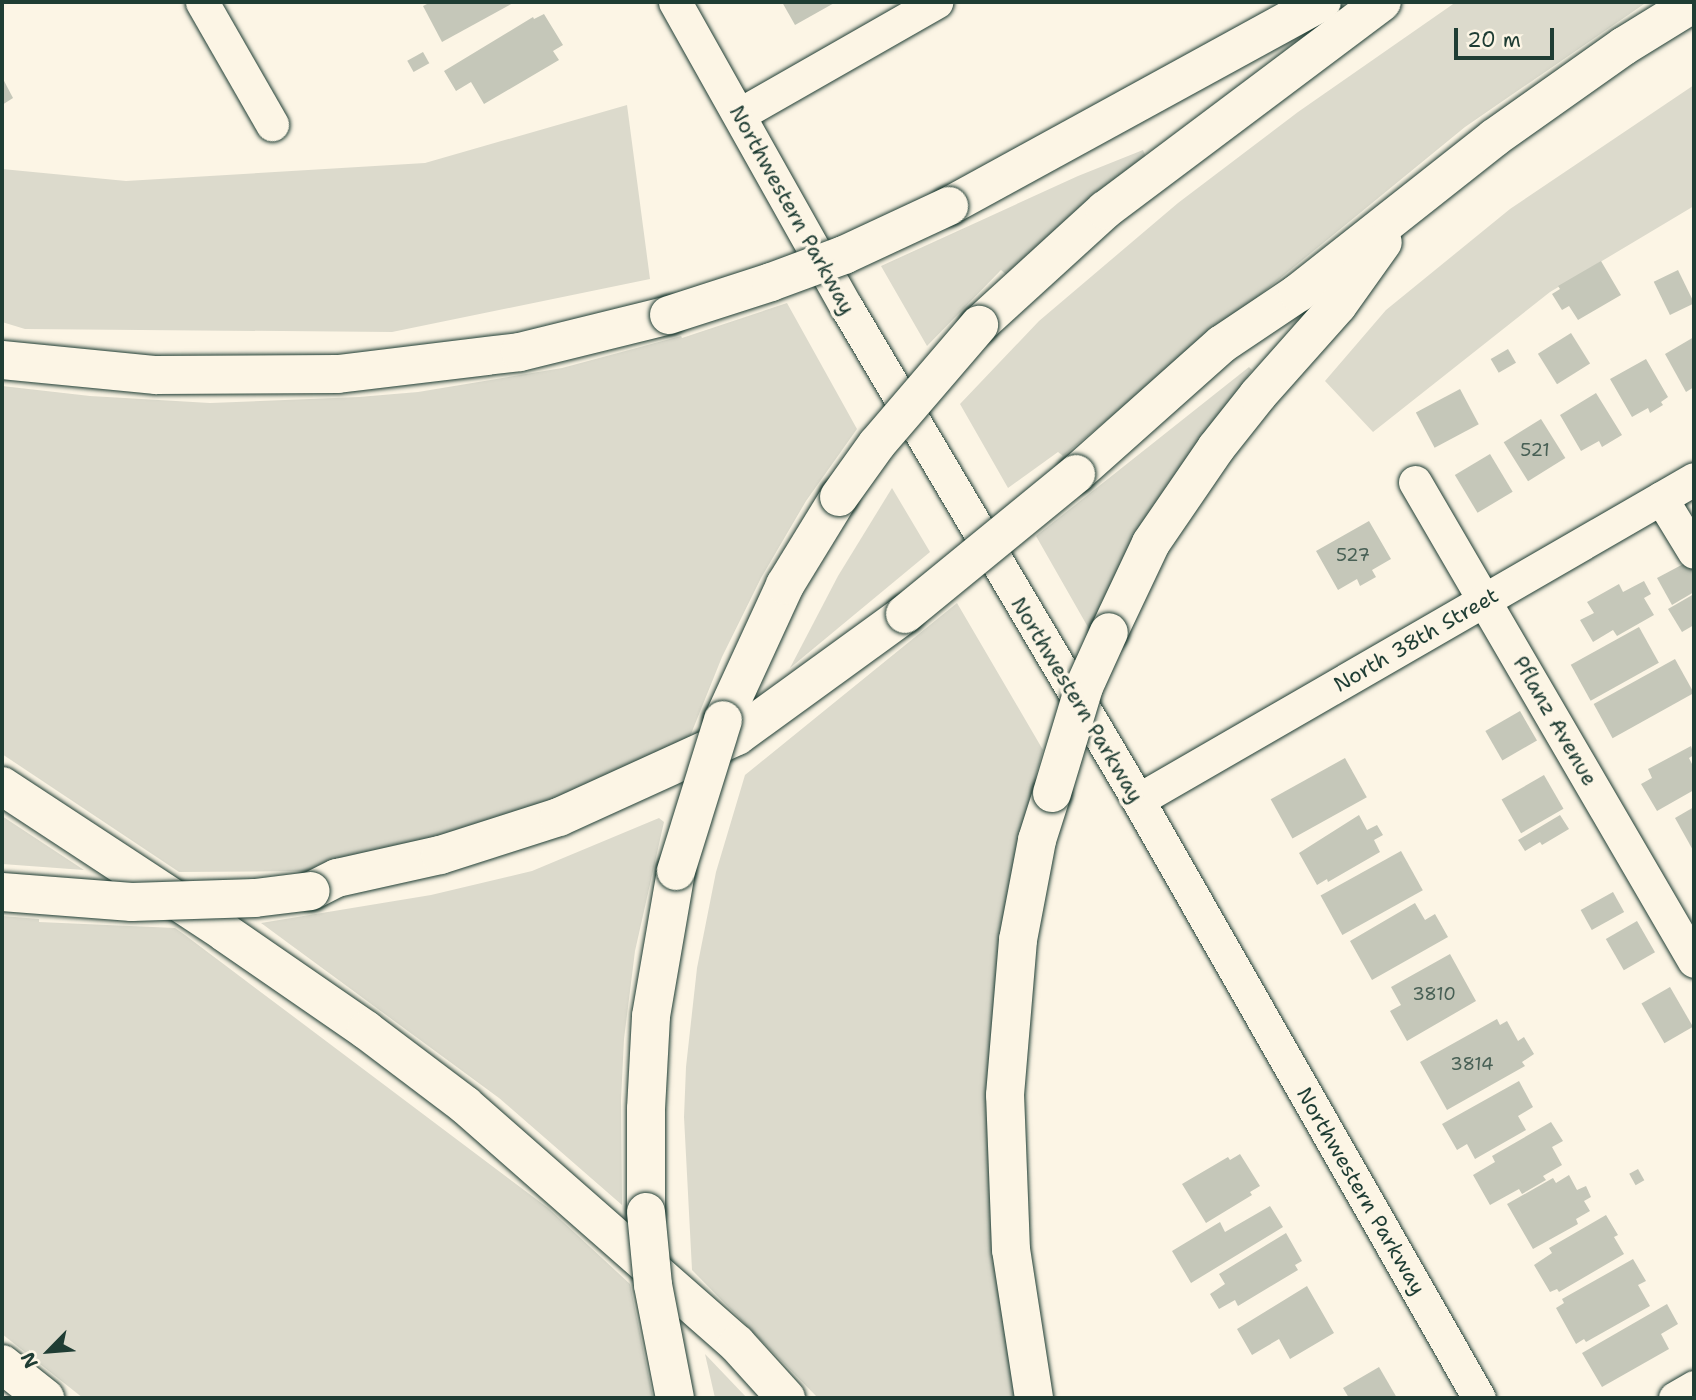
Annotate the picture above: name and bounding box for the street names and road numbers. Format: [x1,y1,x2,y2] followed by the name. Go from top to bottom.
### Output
[724,101,860,319] street label: Northwestern Parkway
[1329,583,1503,697] street label: North 38th Street
[1006,593,1148,807] street label: Northwestern Parkway
[1508,652,1602,790] street label: Pflanz Avenue
[1291,1083,1431,1299] street label: Northwestern Parkway

